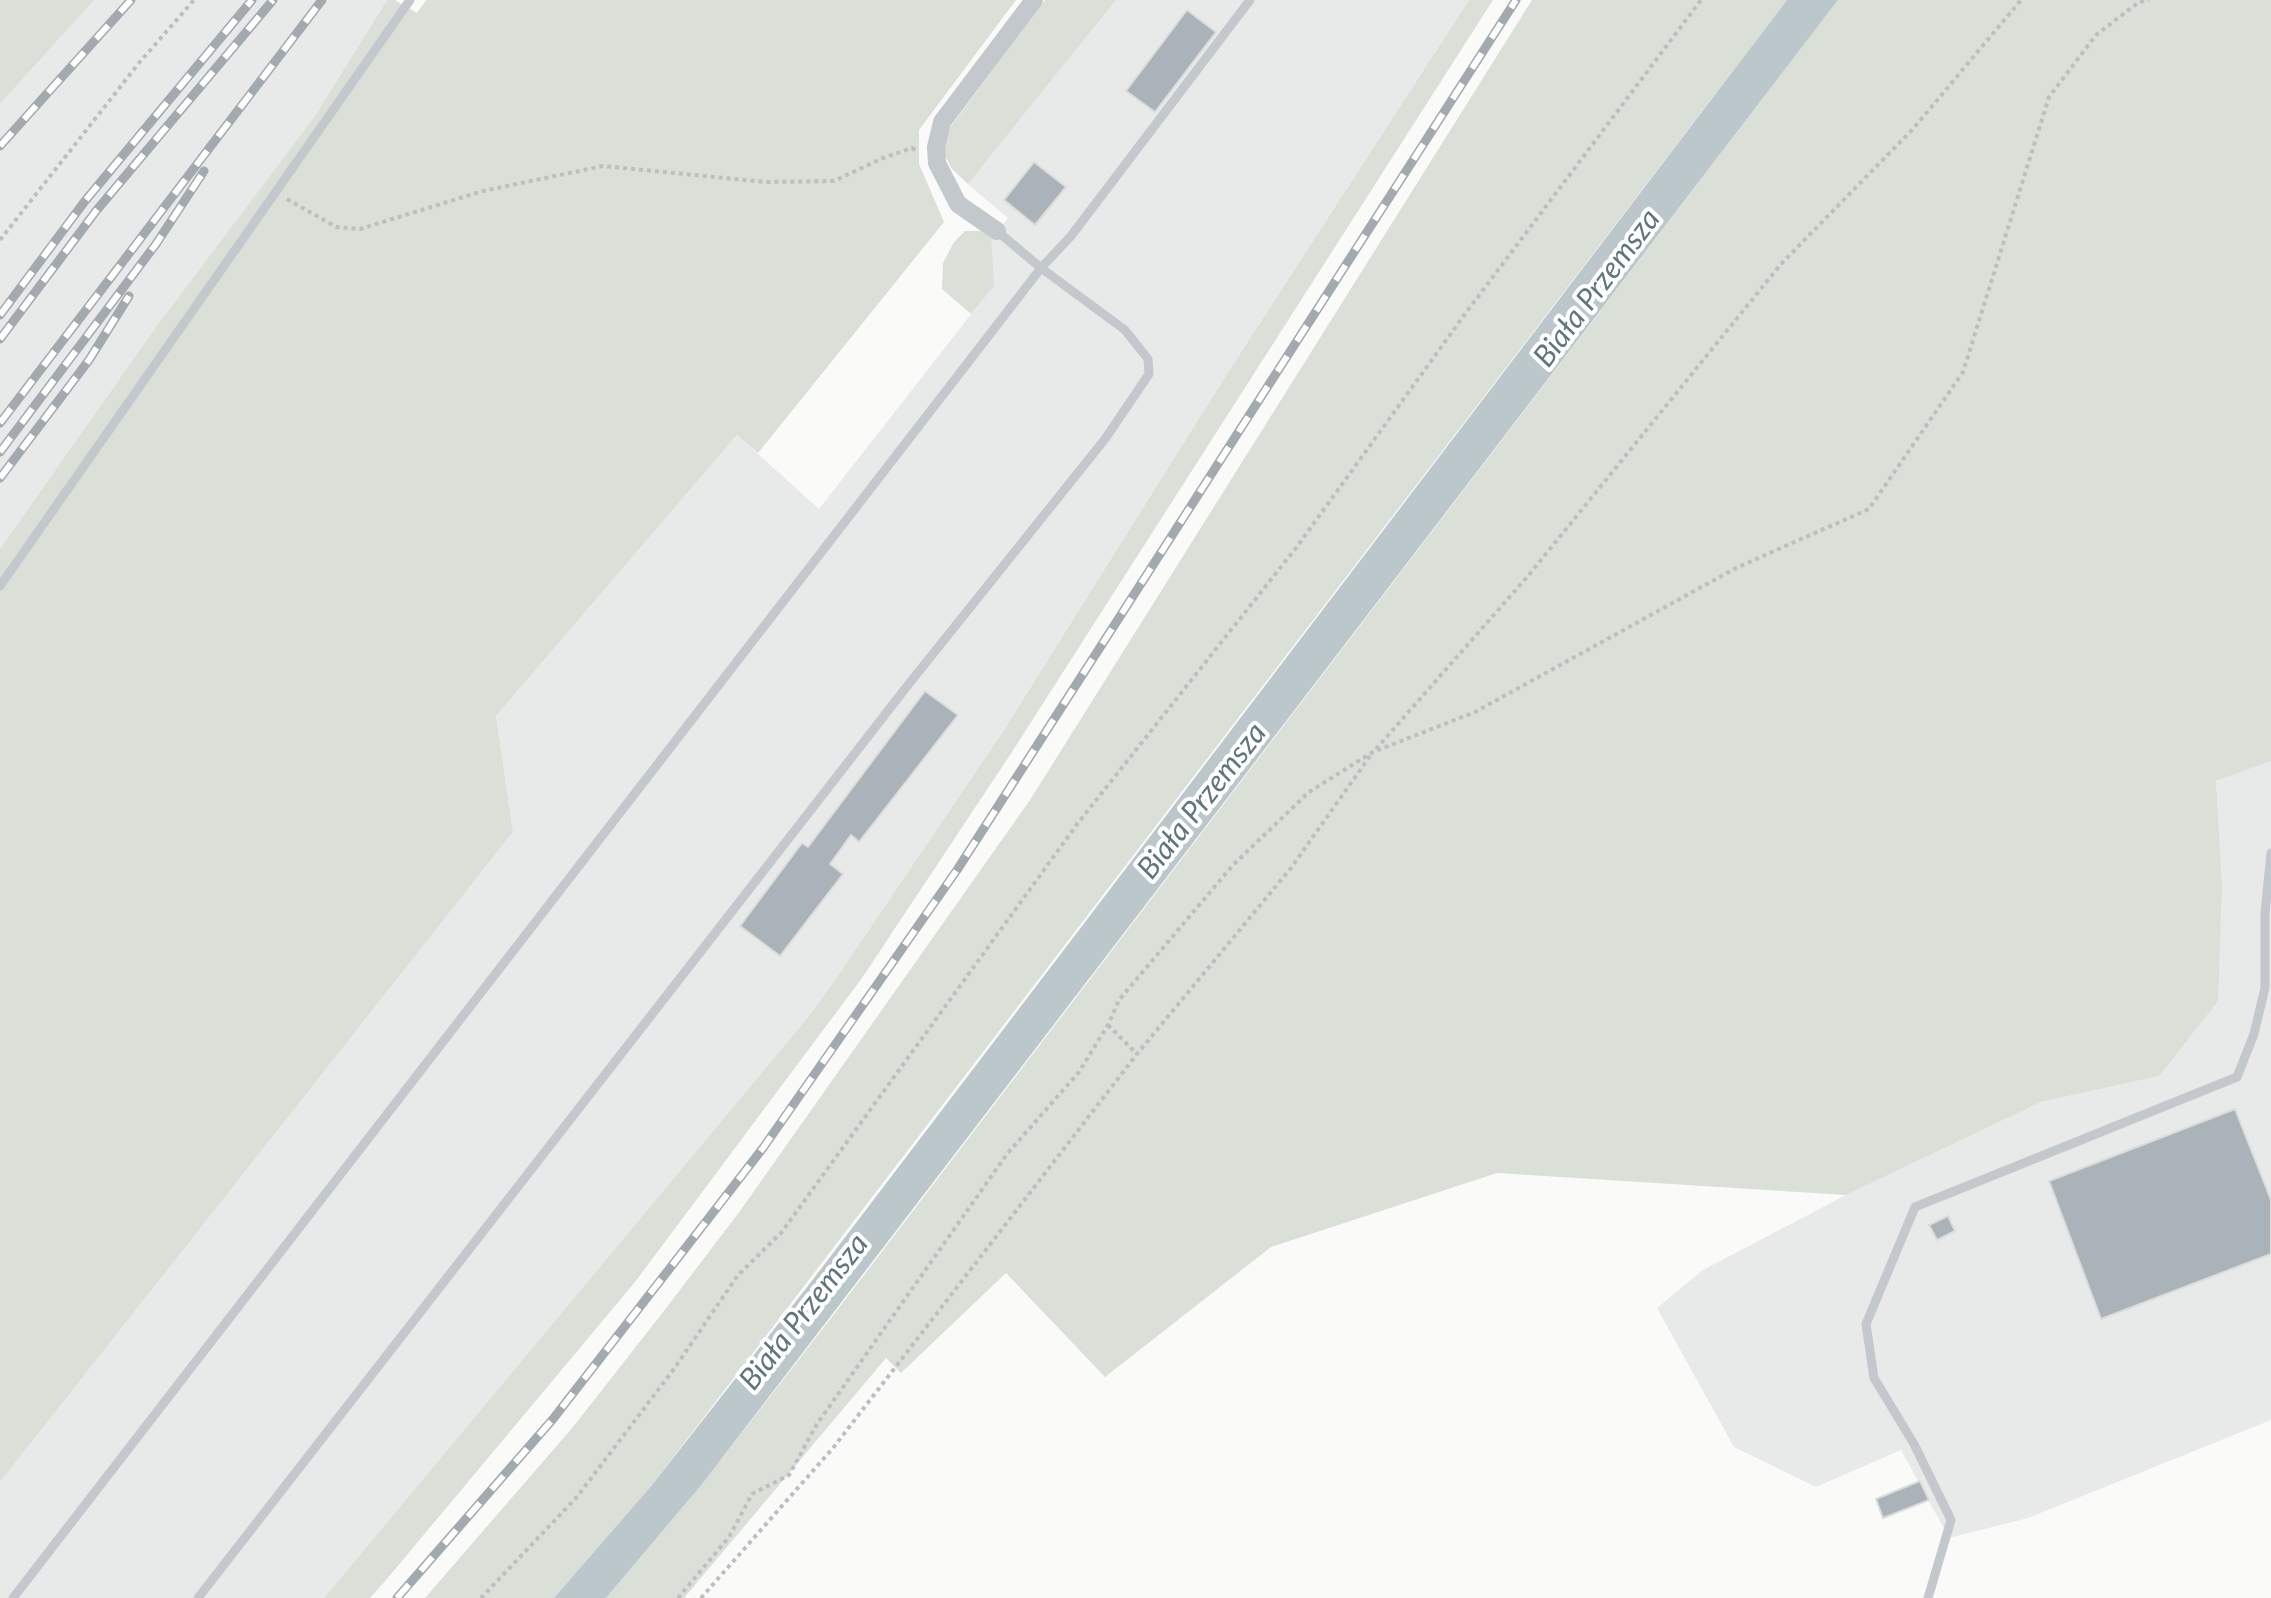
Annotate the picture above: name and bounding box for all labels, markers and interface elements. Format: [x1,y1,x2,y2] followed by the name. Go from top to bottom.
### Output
[1526,202,1668,374] water label: Biała Przemsza
[1130,716,1274,886] water label: Biała Przemsza
[732,1227,876,1397] water label: Biała Przemsza

